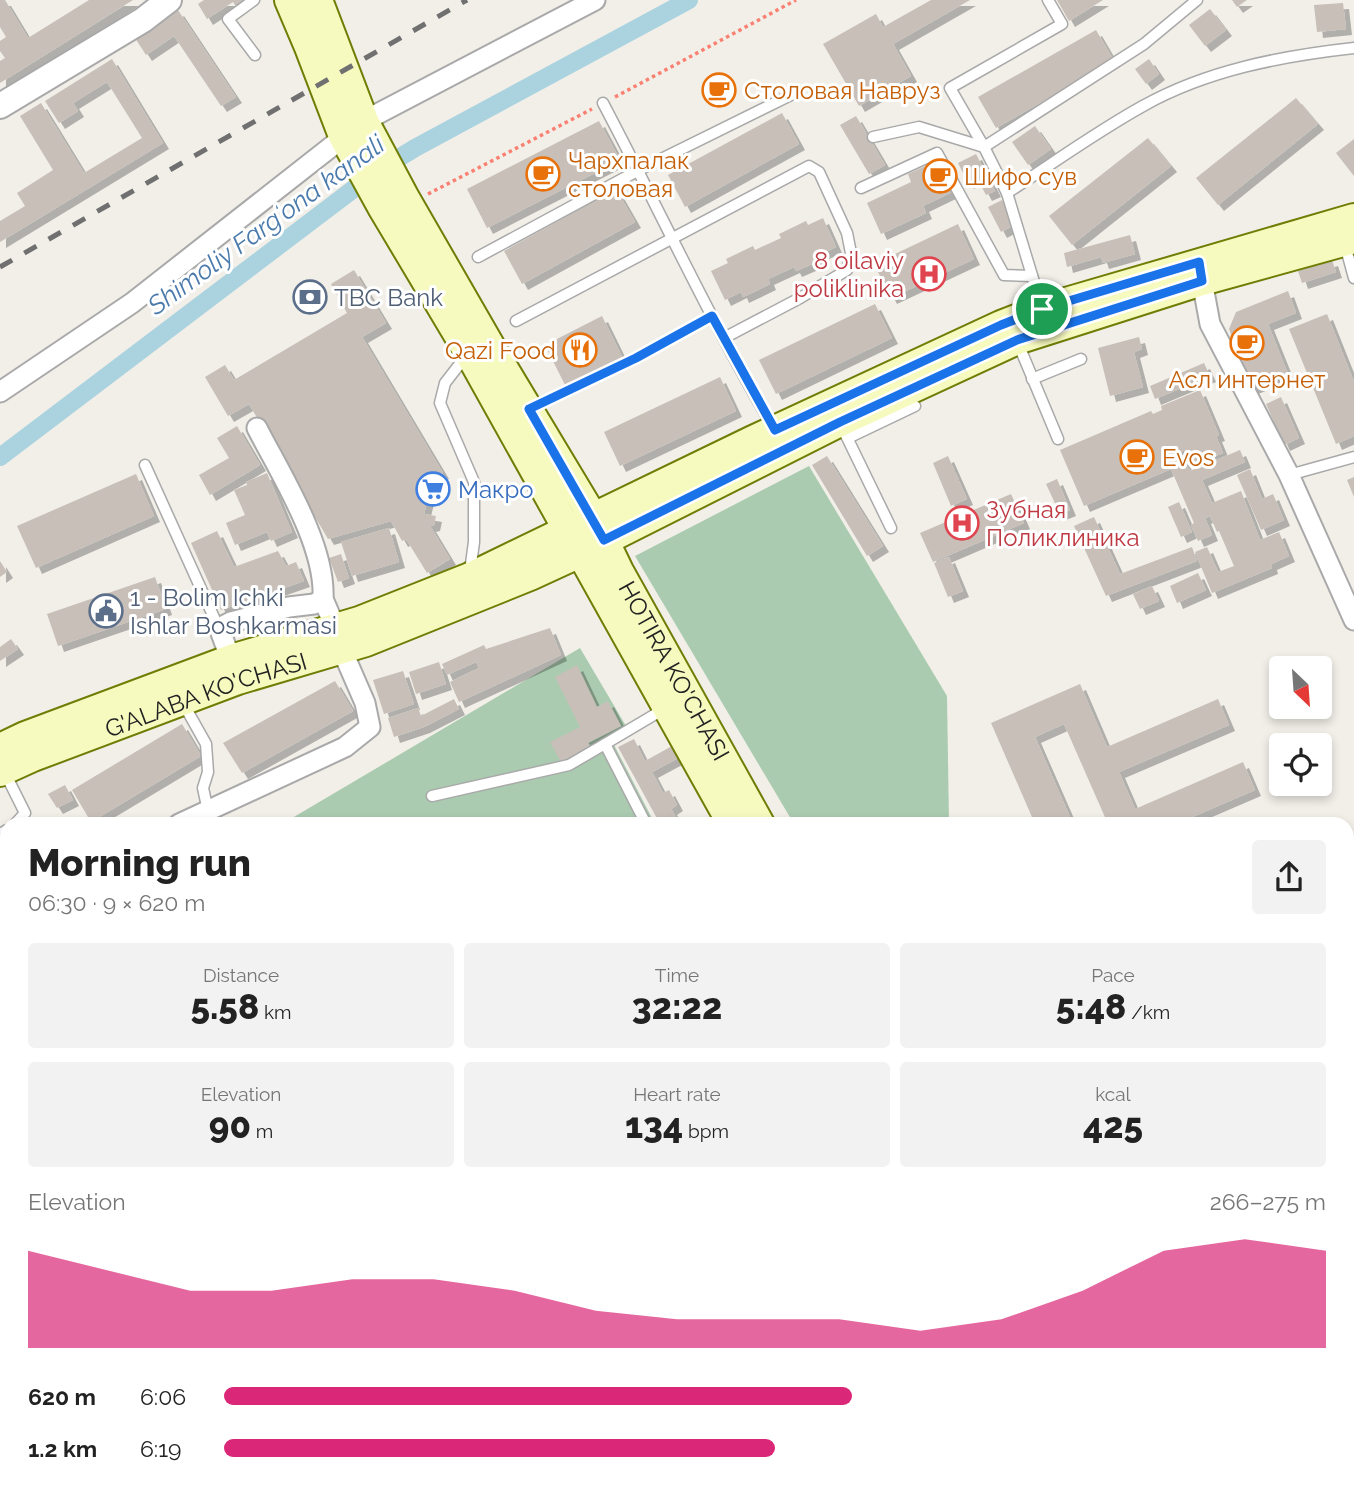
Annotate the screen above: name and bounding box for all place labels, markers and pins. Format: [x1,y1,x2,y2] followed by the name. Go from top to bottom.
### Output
[700,71,738,109] cafe icon: Столовая Навруз
[744,76,941,105] place label: Столовая Навруз
[568,146,689,203] place label: Чархпалак столовая
[524,155,562,193] cafe icon: Чархпалак столовая
[921,157,959,195] cafe icon: Шифо сув
[964,162,1077,191] place label: Шифо сув
[794,246,904,303] place label: 8 oilaviy poliklinika
[910,255,948,293] hospital icon: 8 oilaviy poliklinika
[291,278,329,316] bank icon: TBC Bank
[1012,279,1072,339] pin
[334,283,443,312] place label: TBC Bank
[1228,324,1266,362] cafe icon: Асл интернет
[561,331,599,369] restaurant icon: Qazi Food
[445,336,556,365] place label: Qazi Food
[1169,365,1326,394] place label: Асл интернет
[1118,438,1156,476] cafe icon: Evos
[1162,443,1214,472] place label: Evos
[414,470,452,508] supermarket icon: Макро
[458,475,534,504] place label: Макро
[986,495,1139,552] place label: Зубная Поликлиника
[943,504,981,542] hospital icon: Зубная Поликлиника
[130,583,337,640] place label: 1 - Bolim Ichki Ishlar Boshkarmasi
[87,592,125,630] public building icon: 1 - Bolim Ichki Ishlar Boshkarmasi

